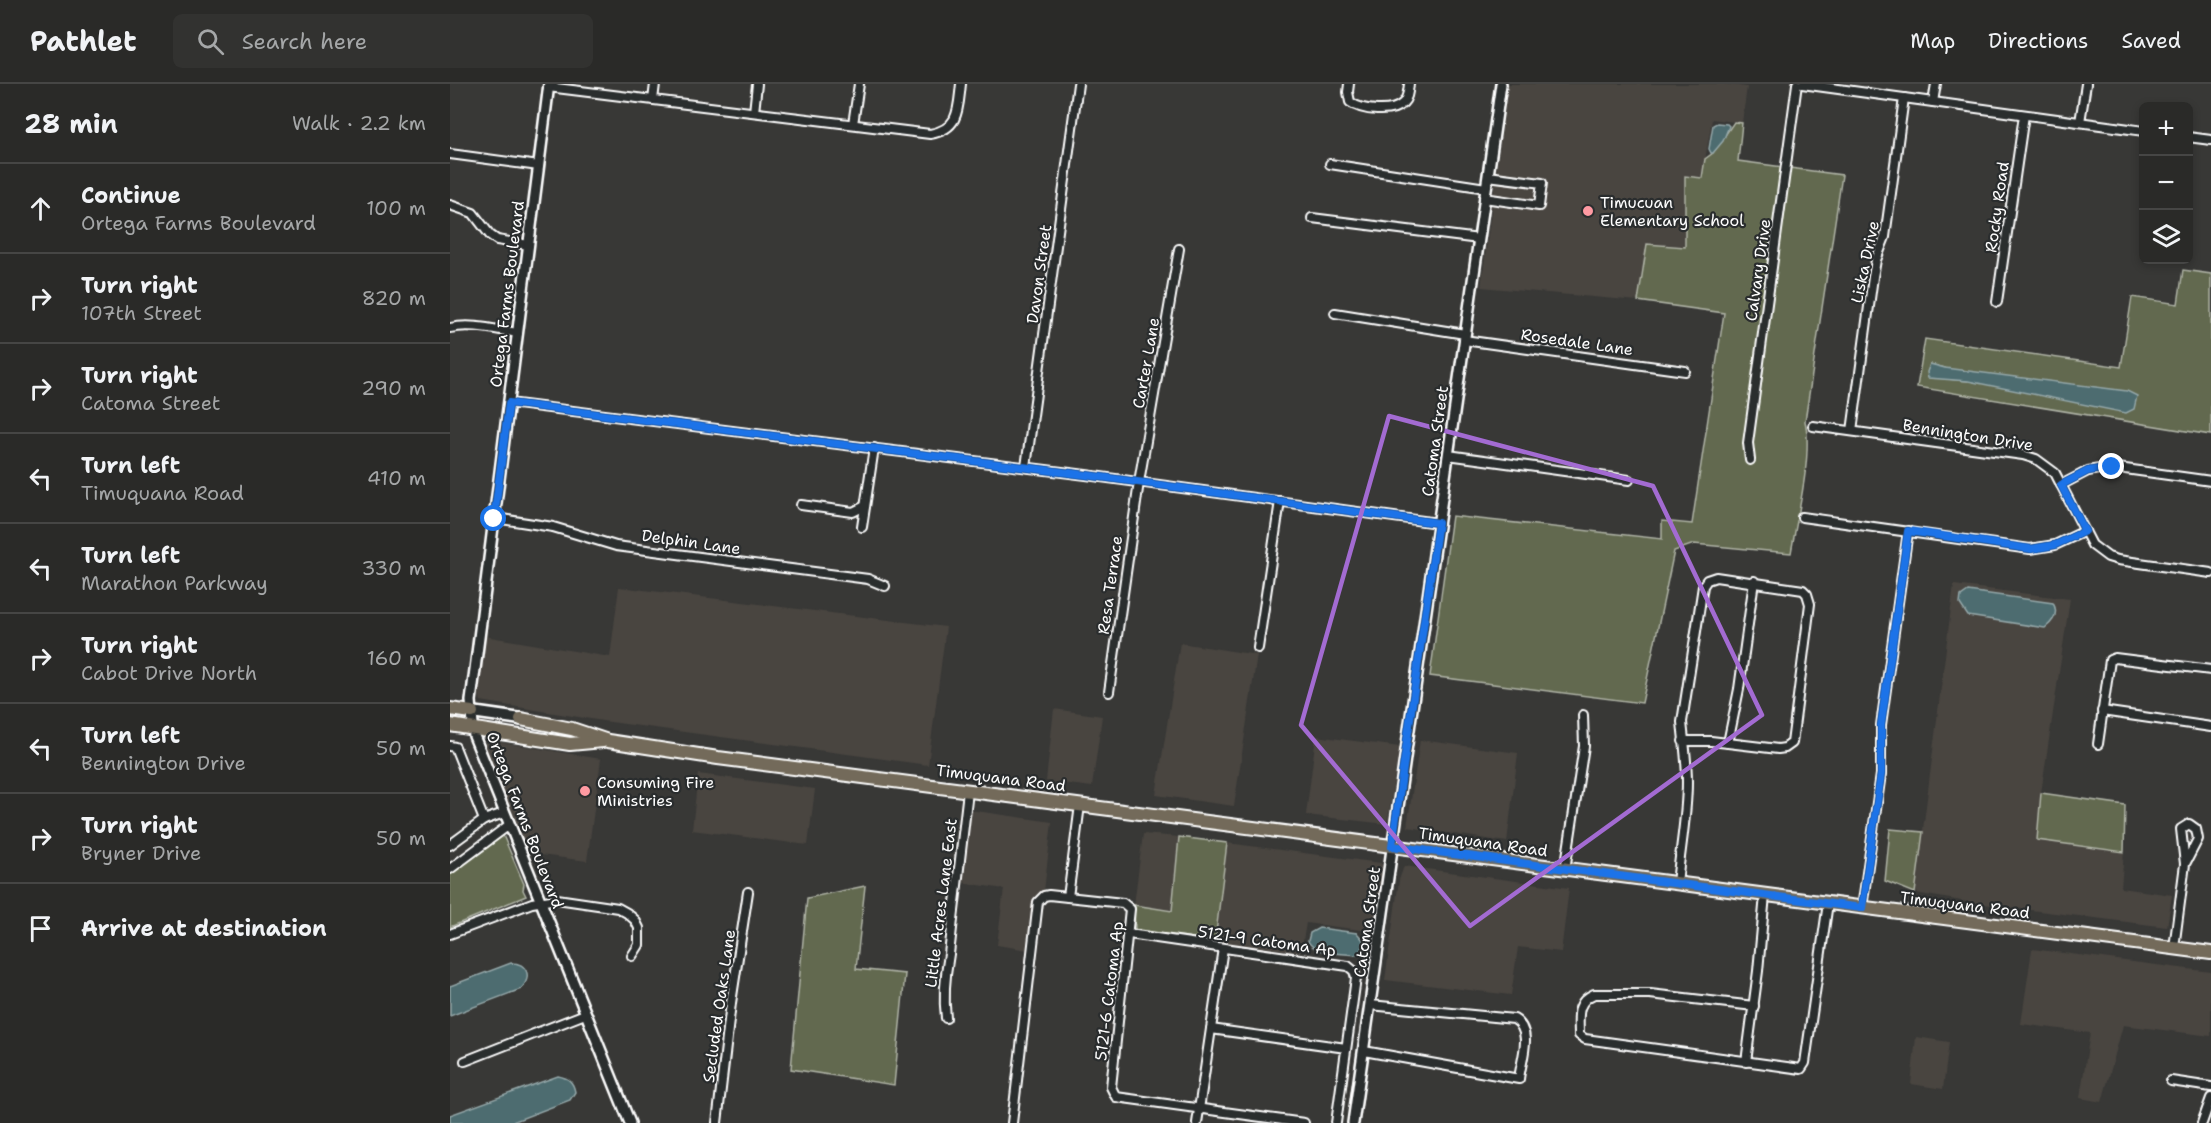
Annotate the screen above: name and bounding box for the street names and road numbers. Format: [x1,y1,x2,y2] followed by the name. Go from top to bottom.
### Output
[1980,160,2014,254] street label: Rocky Road
[485,199,529,389] street label: Ortega Farms Boulevard
[1740,218,1776,322] street label: Calvary Drive
[1846,219,1884,305] street label: Liska Drive
[1022,223,1056,325] street label: Davon Street
[1128,316,1164,410] street label: Carter Lane
[1519,324,1635,360] street label: Rosedale Lane
[1417,384,1453,498] street label: Catoma Street
[1901,414,2035,456] street label: Bennington Drive
[640,525,742,559] street label: Delphin Lane
[1093,534,1127,636] street label: Resa Terrace
[482,729,568,911] street label: Ortega Farms Boulevard
[935,760,1067,796] street label: Timuquana Road
[920,817,962,989] street label: Little Acres Lane East
[1417,823,1549,861] street label: Timuquana Road
[1349,865,1385,979] street label: Catoma Street
[1899,887,2031,923] street label: Timuquana Road
[1090,920,1128,1062] street label: 5121-6 Catoma Ap
[1197,921,1337,961] street label: 5121-9 Catoma Ap
[698,928,740,1084] street label: Secluded Oaks Lane

